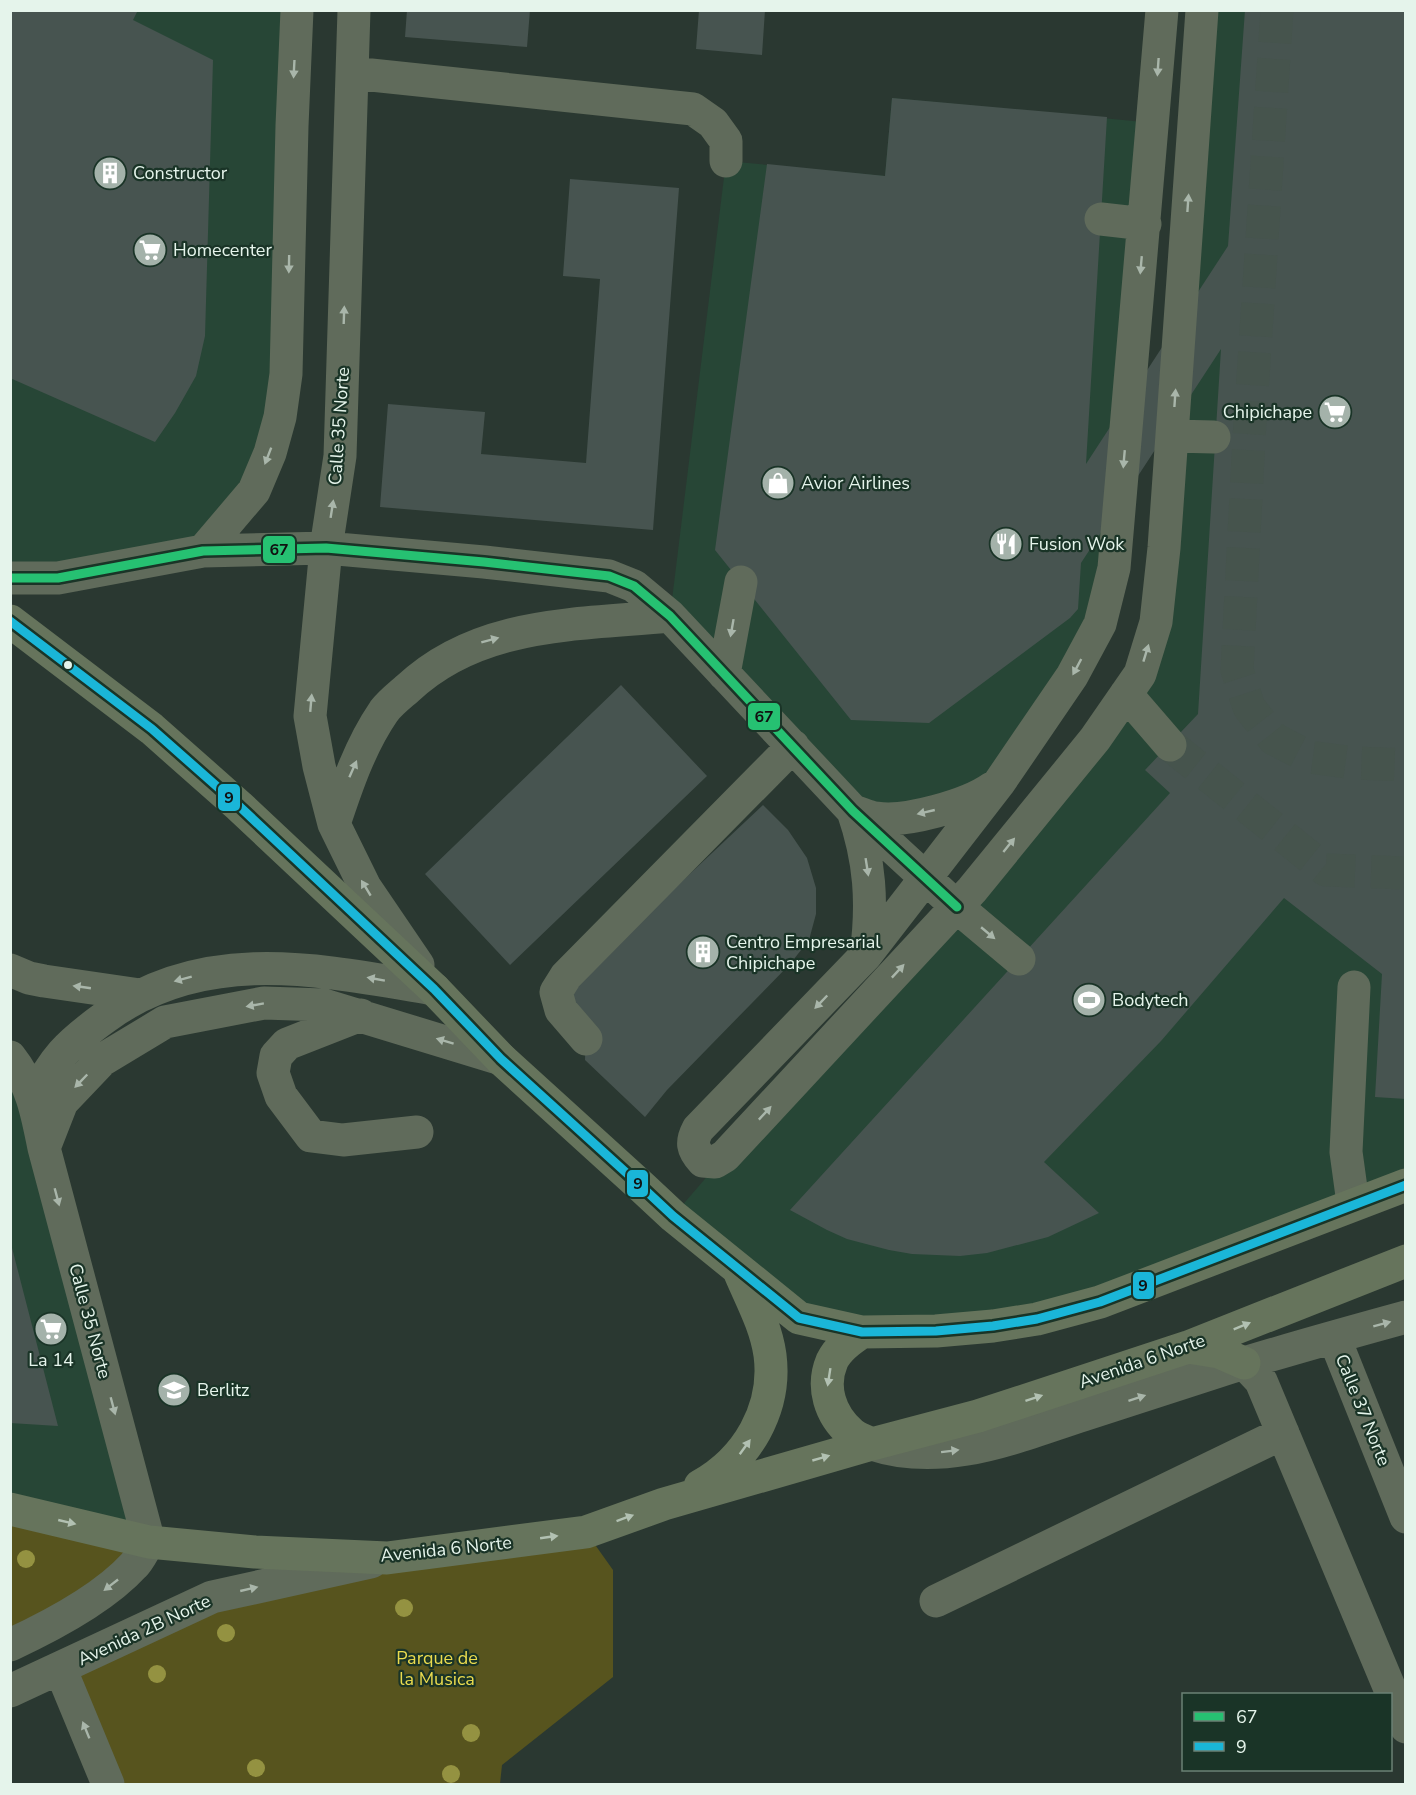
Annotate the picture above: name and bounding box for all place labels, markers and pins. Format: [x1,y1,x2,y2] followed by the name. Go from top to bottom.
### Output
[92,155,128,191] building icon: Constructor
[133,161,228,185] place label: Constructor
[132,232,168,268] supermarket icon: Homecenter
[173,238,272,262] place label: Homecenter
[1317,394,1353,430] supermarket icon: Chipichape
[1223,400,1312,424] place label: Chipichape
[760,465,796,501] shop icon: Avior Airlines
[801,471,910,495] place label: Avior Airlines
[988,526,1024,562] restaurant icon: Fusion Wok
[1029,532,1125,556] place label: Fusion Wok
[62,659,74,671] unlabelled marker
[726,930,881,975] place label: Centro Empresarial Chipichape
[685,934,721,970] building icon: Centro Empresarial Chipichape
[1071,982,1107,1018] sports icon: Bodytech
[1112,988,1188,1012] place label: Bodytech
[33,1311,69,1347] supermarket icon: La 14
[28,1348,74,1372] place label: La 14
[156,1372,192,1408] school or university icon: Berlitz
[197,1378,249,1402] place label: Berlitz

